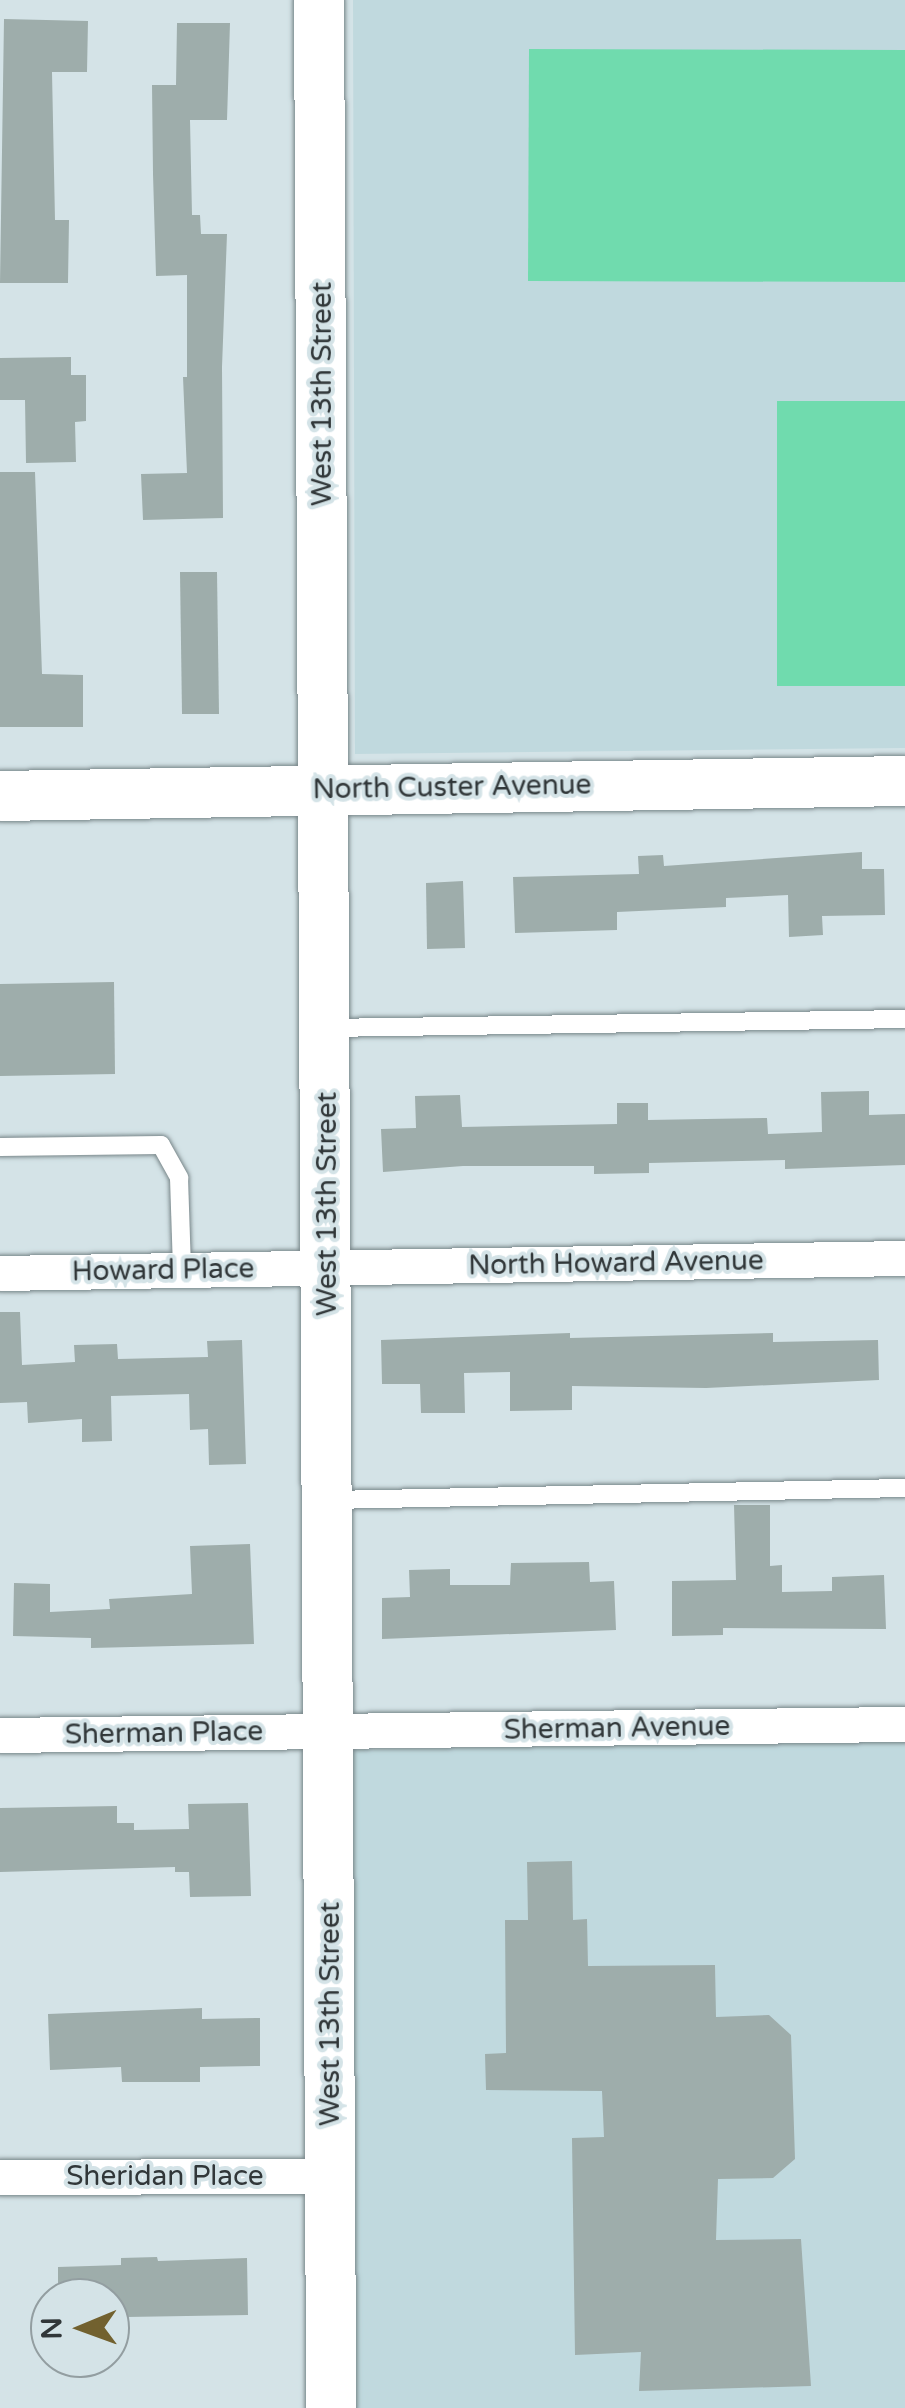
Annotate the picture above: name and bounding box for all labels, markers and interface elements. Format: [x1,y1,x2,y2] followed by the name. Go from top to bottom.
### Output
[305,282,339,506] street label: West 13th Street
[312,768,592,806] street label: North Custer Avenue
[310,1092,344,1316] street label: West 13th Street
[468,1244,764,1282] street label: North Howard Avenue
[71,1252,255,1288] street label: Howard Place
[503,1709,731,1747] street label: Sherman Avenue
[65,1714,263,1752] street label: Sherman Place
[313,1902,347,2126] street label: West 13th Street
[66,2159,264,2193] street label: Sheridan Place
[30,2278,130,2378] north arrow
[35,2317,69,2340] text: N

